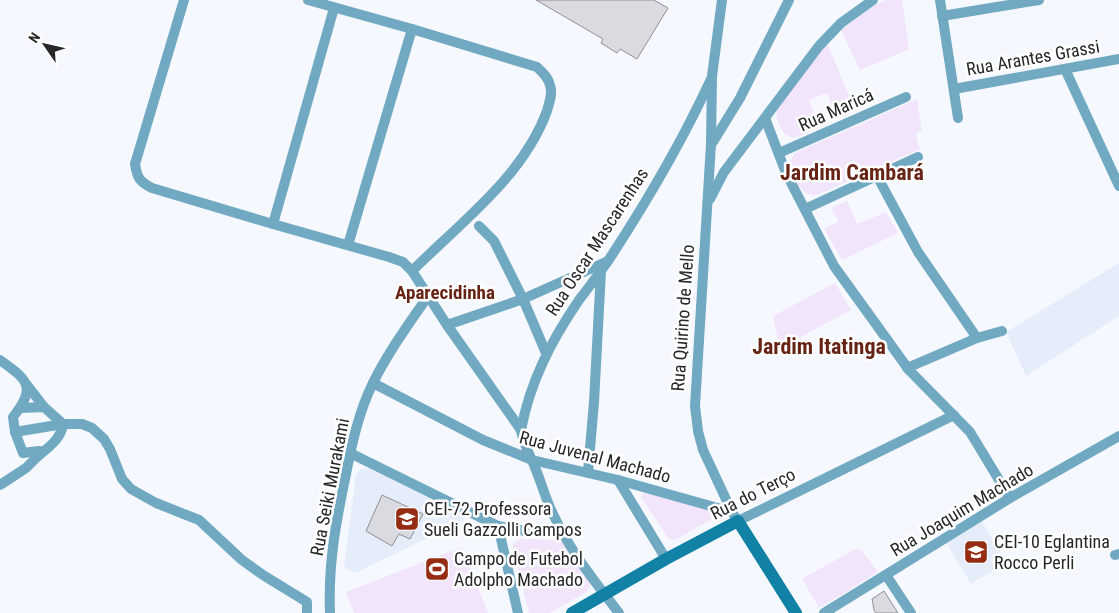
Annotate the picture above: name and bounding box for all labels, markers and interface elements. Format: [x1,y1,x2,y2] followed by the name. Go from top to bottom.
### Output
[20,20,70,70] north arrow
[25,30,43,46] text: N
[965,35,1101,80] street label: Rua Arantes Grassi
[795,84,877,135] street label: Rua Maricá
[780,160,924,185] district label: Jardim Cambará
[541,164,652,320] street label: Rua Oscar Mascarenhas
[667,244,698,392] street label: Rua Quirino de Mello
[395,281,495,304] district label: Aparecidinha
[752,334,886,359] district label: Jardim Itatinga
[306,416,353,558] street label: Rua Seiki Murakami
[517,426,673,487] street label: Rua Juvenal Machado
[887,459,1037,560] street label: Rua Joaquim Machado
[707,463,799,524] street label: Rua do Terço
[424,498,582,540] place label: CEI-72 Professora Sueli Gazzolli Campos
[394,506,420,532] school or university icon: CEI-72 Professora Sueli Gazzolli Campos
[994,531,1110,573] place label: CEI-10 Eglantina Rocco Perli
[963,539,989,565] school or university icon: CEI-10 Eglantina Rocco Perli
[454,548,583,590] place label: Campo de Futebol Adolpho Machado
[424,556,450,582] sports icon: Campo de Futebol Adolpho Machado

